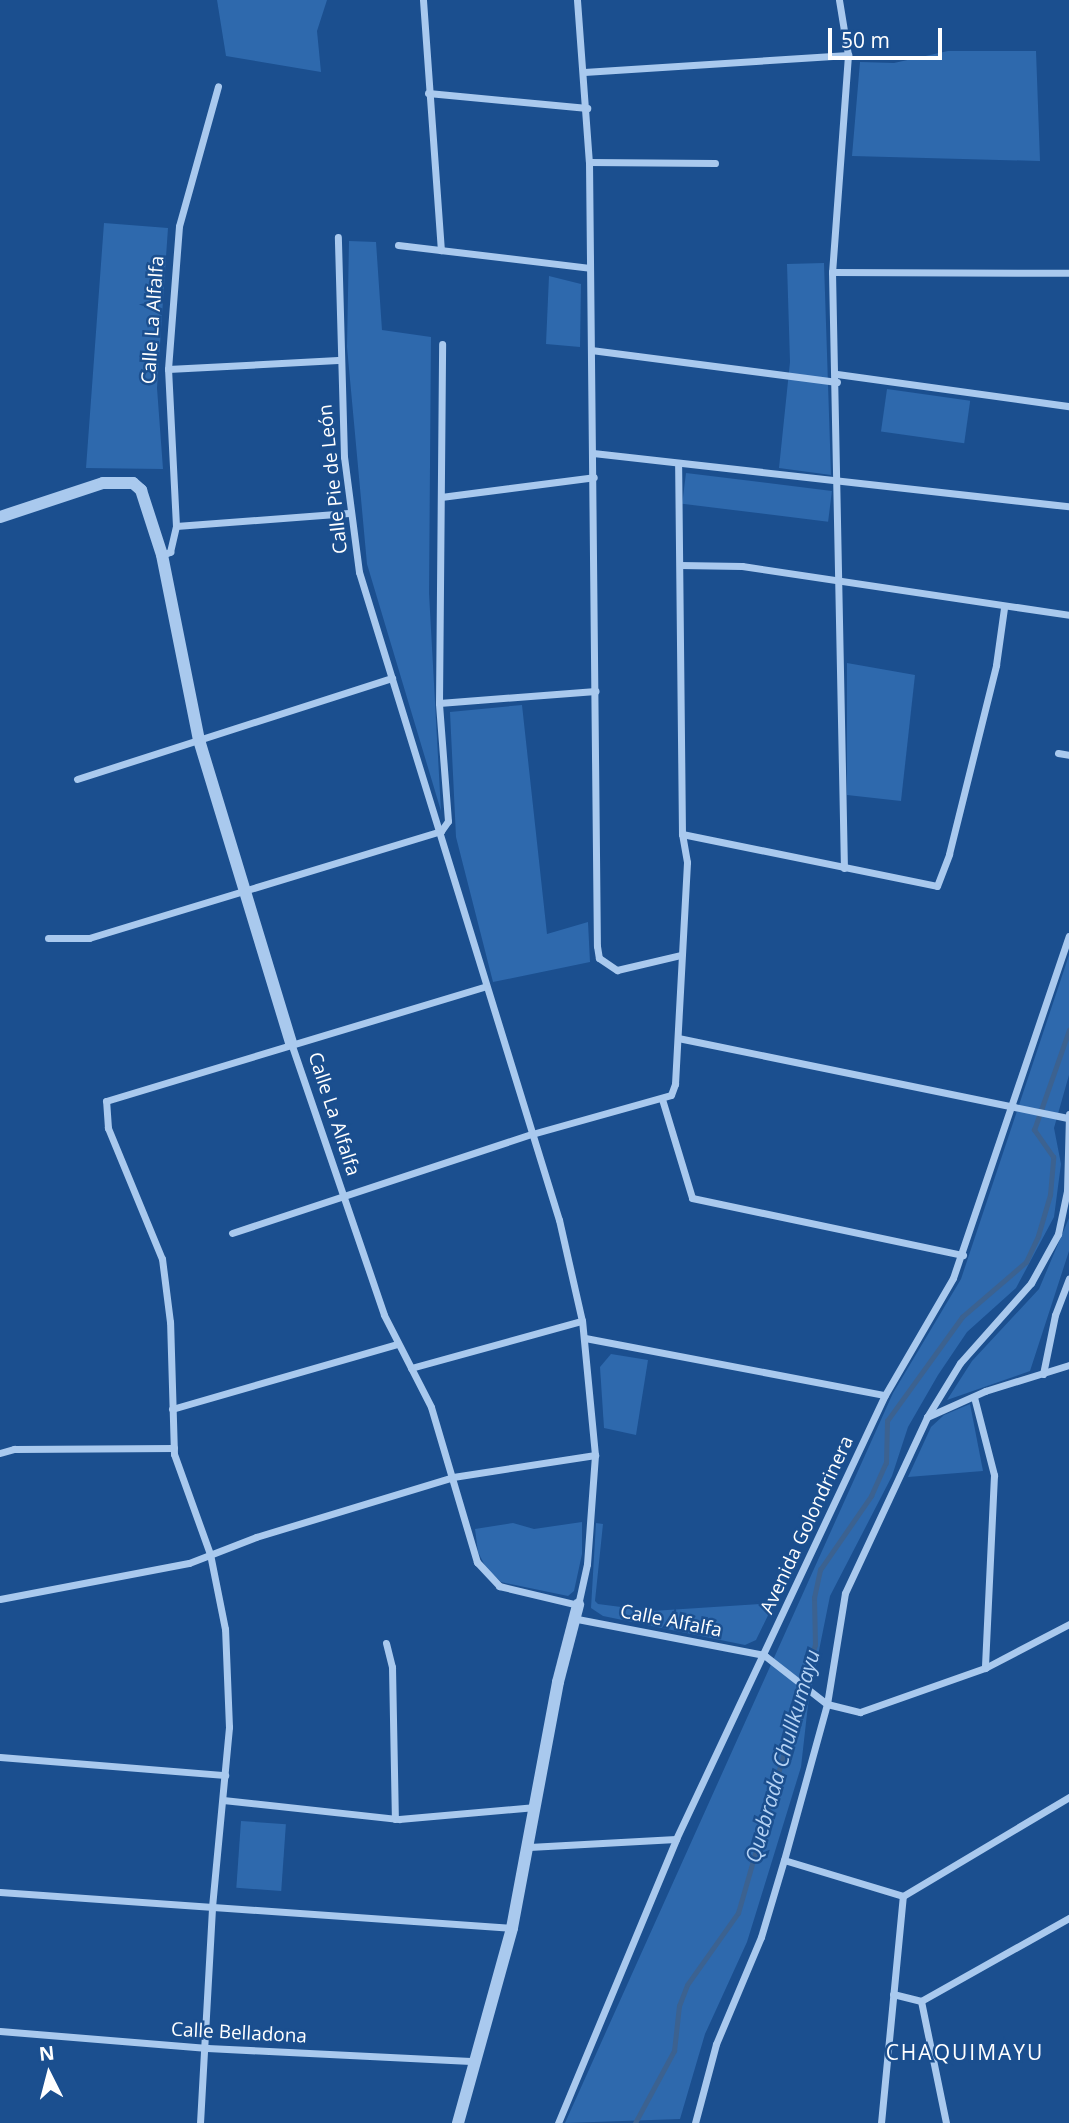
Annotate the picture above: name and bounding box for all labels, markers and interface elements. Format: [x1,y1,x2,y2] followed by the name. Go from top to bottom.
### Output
[831,14,945,58] scale bar
[841,26,890,54] text: 50 m
[137,255,169,385] street label: Calle La Alfalfa
[314,403,352,555] street label: Calle Pie de León
[303,1049,365,1179] street label: Calle La Alfalfa
[756,1432,858,1618] street label: Avenida Golondrinera
[618,1600,724,1642] street label: Calle Alfalfa
[739,1646,825,1866] water label: Quebrada Chullkumayu
[170,2018,308,2048] street label: Calle Belladona
[14,2039,84,2109] north arrow
[38,2039,56,2067] text: N
[887,2039,1043,2065] district label: CHAQUIMAYU

